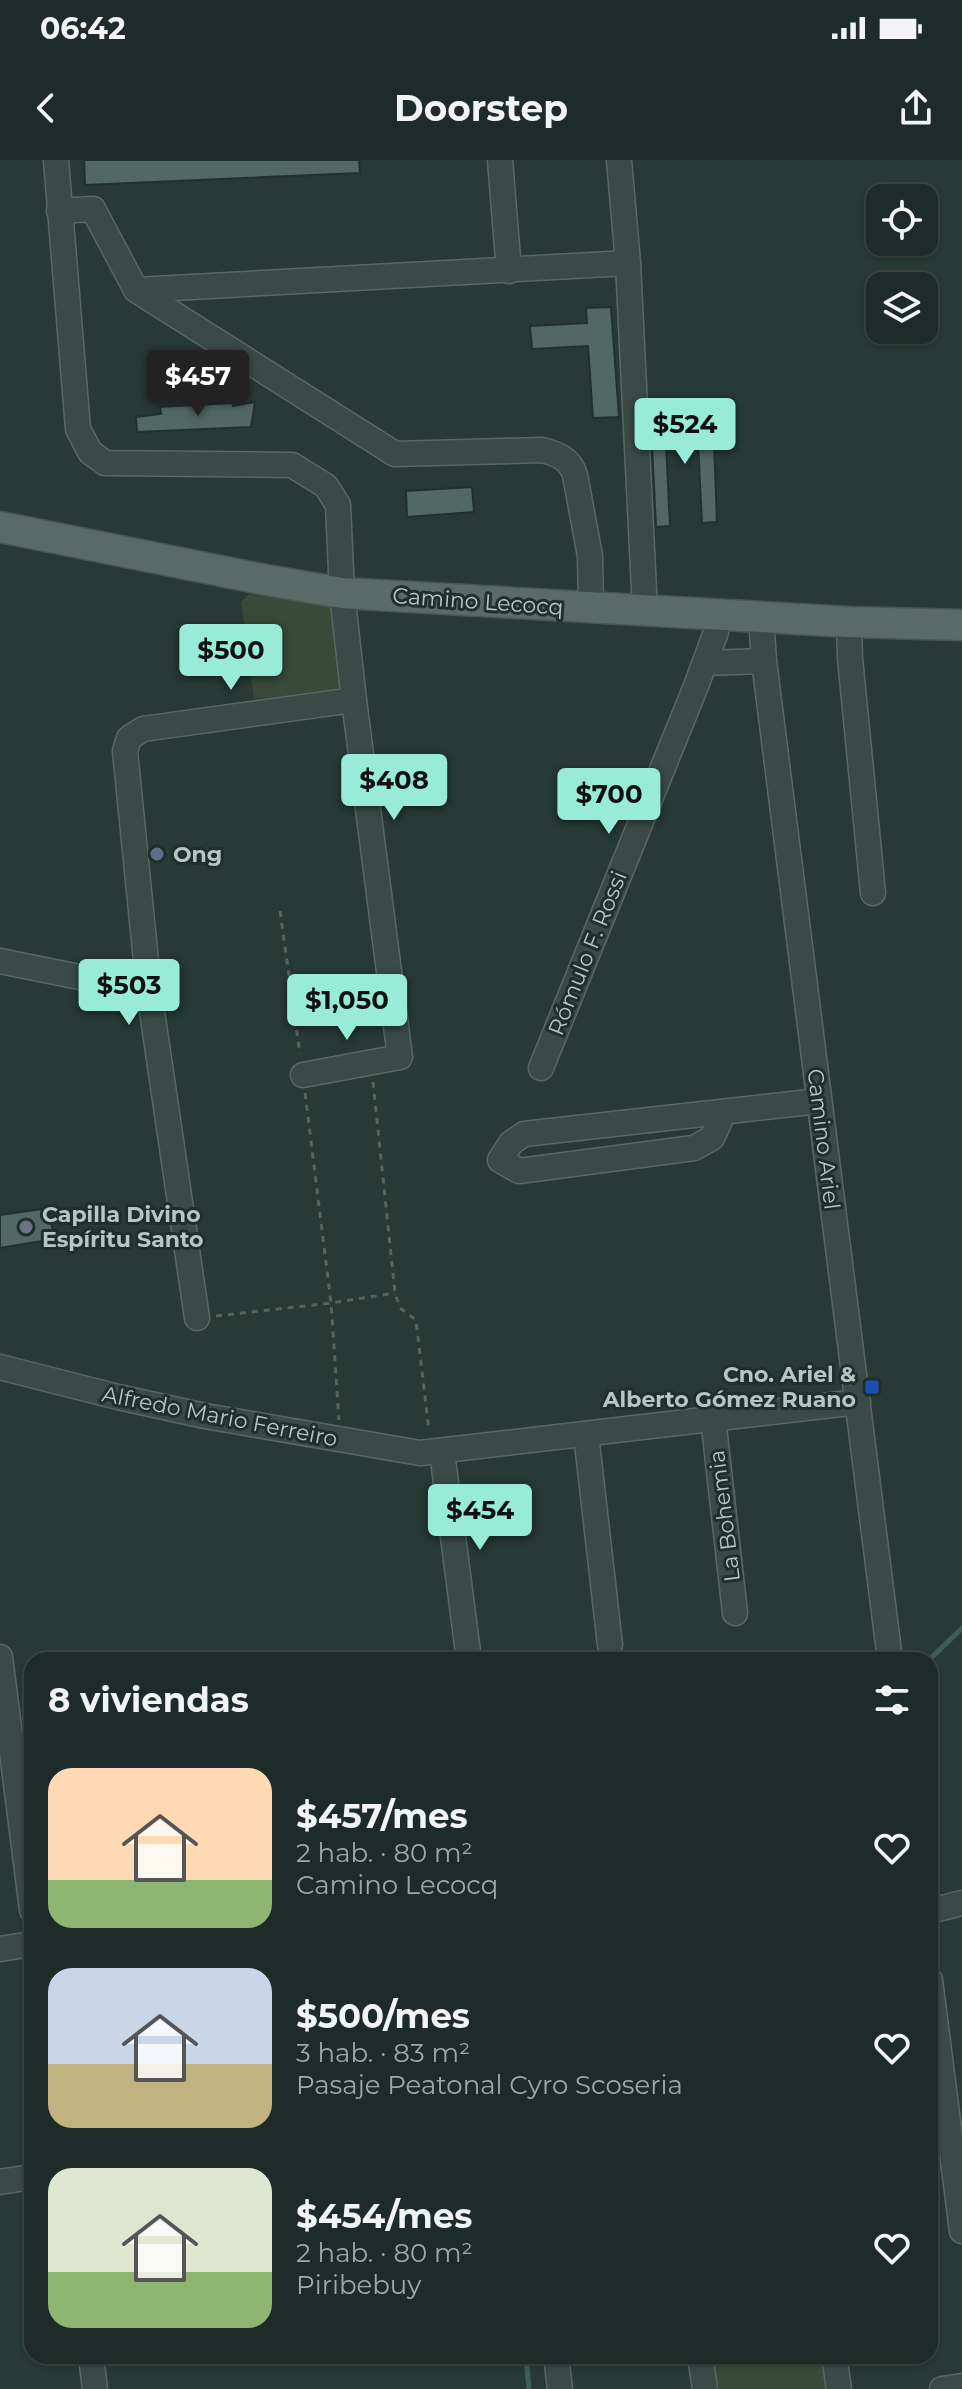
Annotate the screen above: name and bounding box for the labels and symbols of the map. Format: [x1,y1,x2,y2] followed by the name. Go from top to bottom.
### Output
[151,350,245,418] pin: $457
[638,398,732,466] pin: $524
[392,582,564,621] street label: Camino Lecocq
[184,624,278,692] pin: $500
[347,754,441,822] pin: $408
[562,768,656,836] pin: $700
[173,841,222,868] place label: Ong
[148,845,166,863] marker: Ong
[542,867,633,1039] street label: Rómulo F. Rossi
[82,959,176,1027] pin: $503
[282,974,412,1042] pin: $1,050
[801,1067,846,1211] street label: Camino Ariel
[42,1201,204,1253] place label: Capilla Divino Espíritu Santo
[17,1218,35,1236] marker: Capilla Divino Espíritu Santo
[602,1361,856,1413] place label: Cno. Ariel & Alberto Gómez Ruano
[863,1378,881,1396] marker: Cno. Ariel & Alberto Gómez Ruano
[100,1380,340,1453] street label: Alfredo Mario Ferreiro
[703,1449,746,1583] street label: La Bohemia
[433,1484,527,1552] pin: $454

